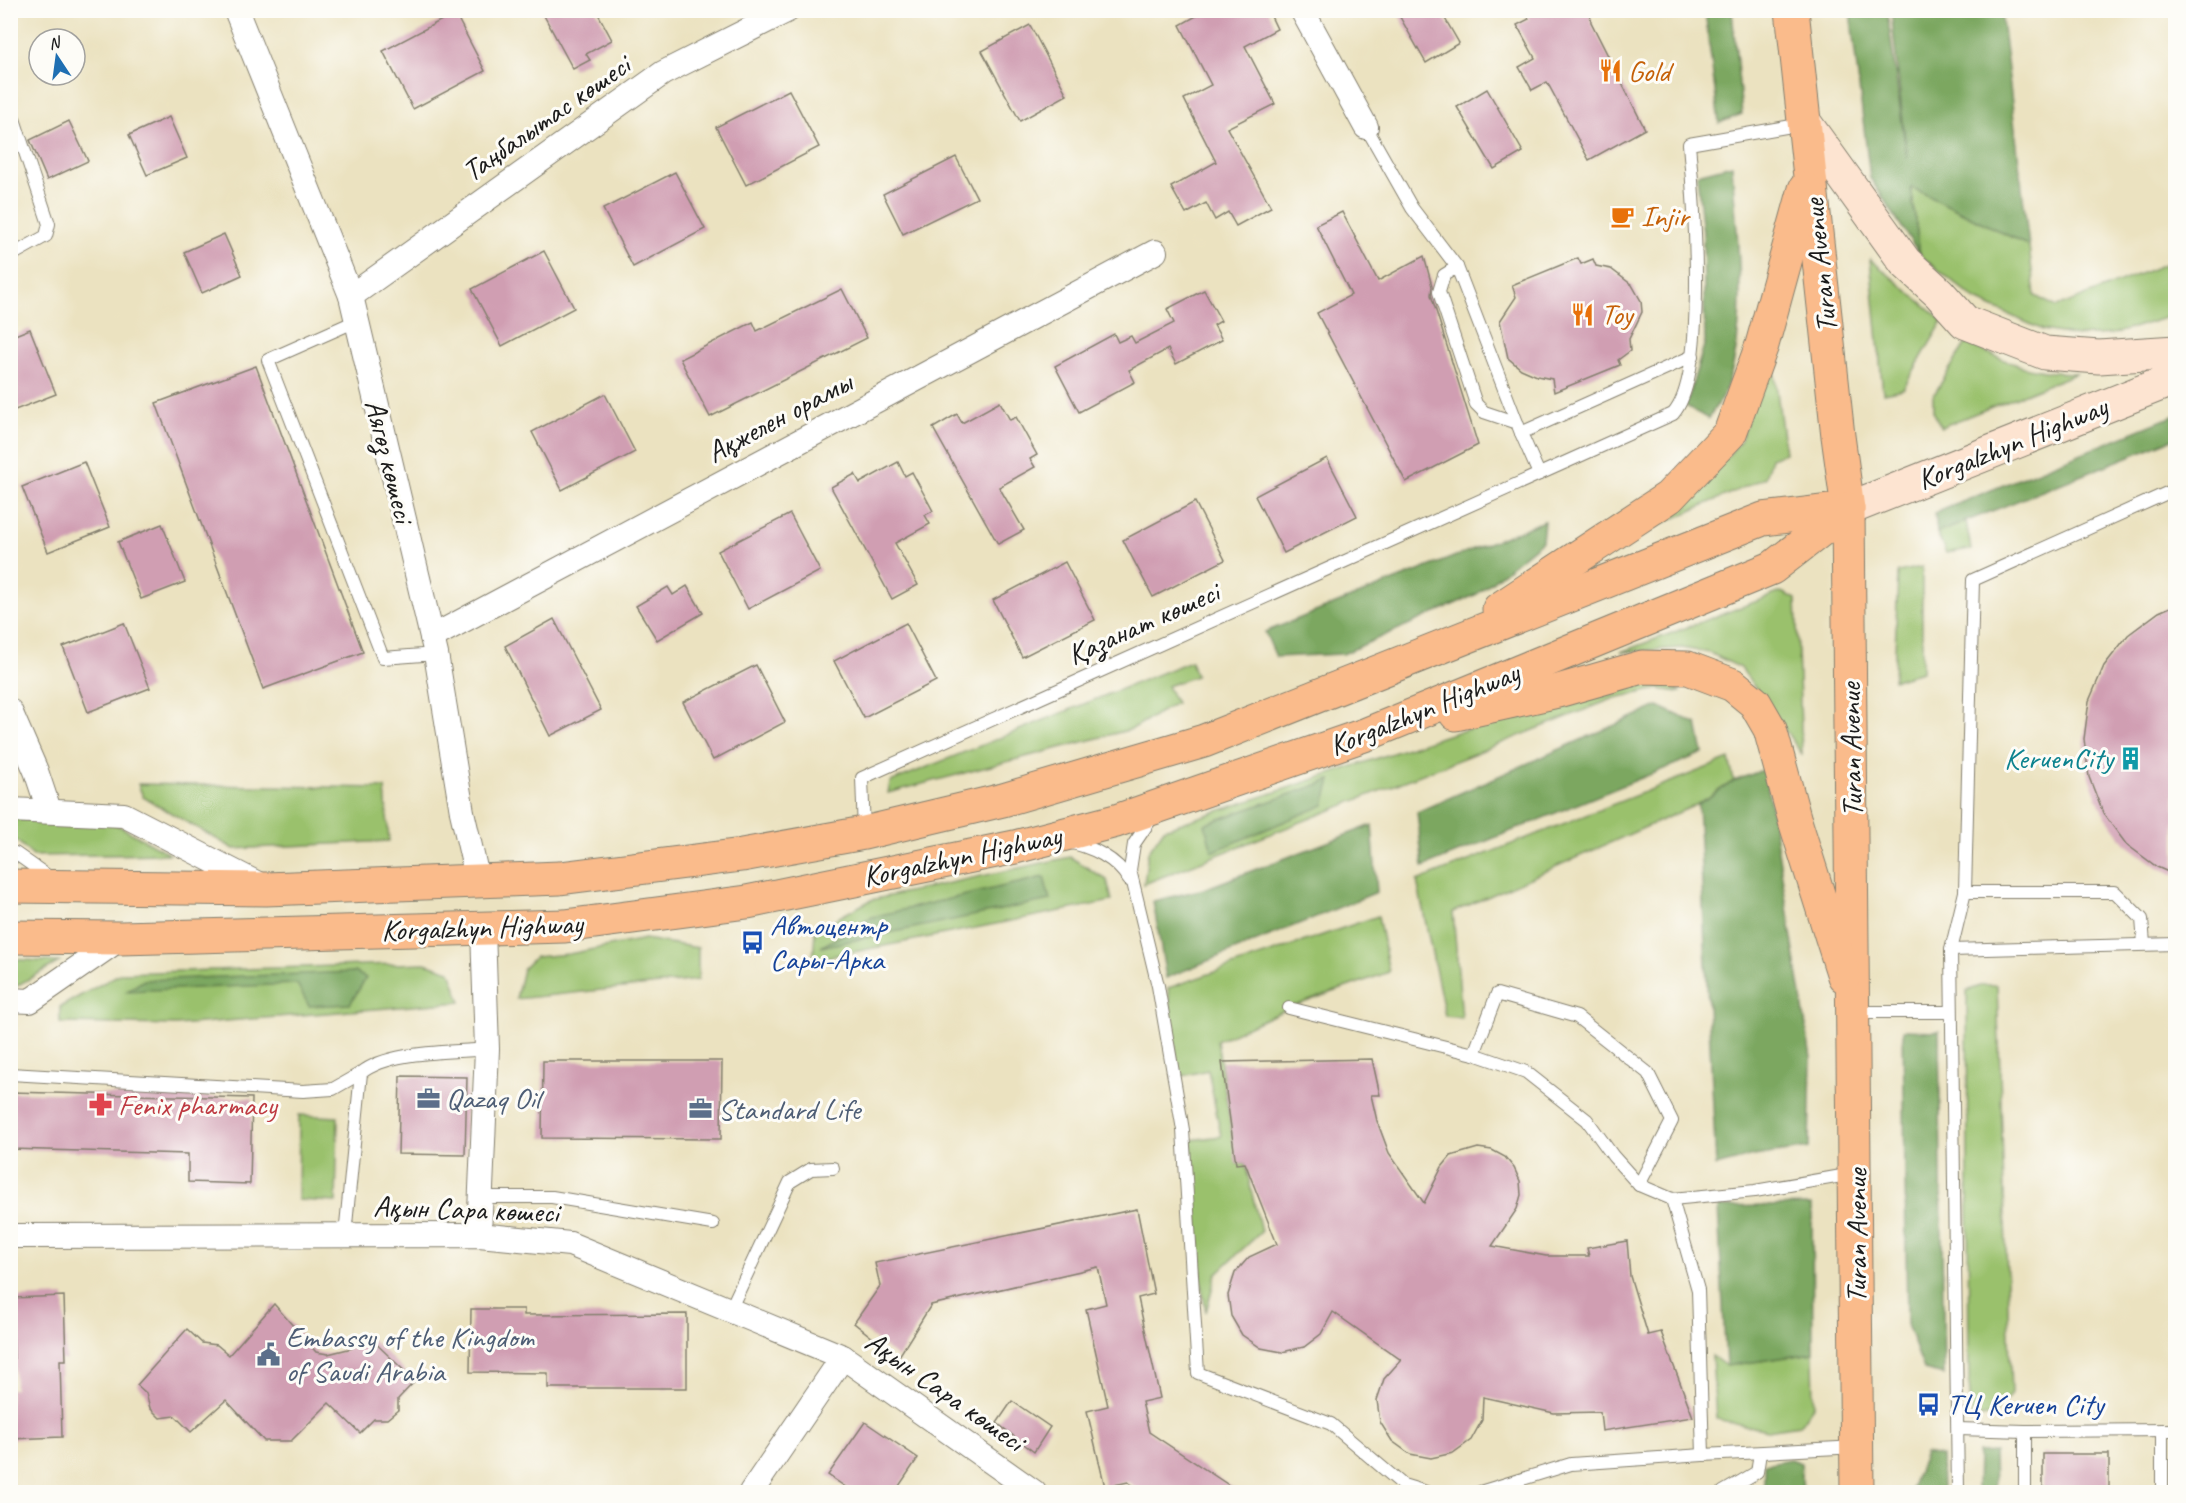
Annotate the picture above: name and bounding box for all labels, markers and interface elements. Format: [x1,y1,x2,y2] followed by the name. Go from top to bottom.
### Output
[27,27,87,87] north arrow
[47,32,64,54] text: N
[455,44,640,190] street label: Таңбалытас көшесі
[1628,52,1674,90] place label: Gold
[1597,58,1623,84] restaurant icon: Gold
[1794,195,1846,335] street label: Turan Avenue
[1641,197,1691,235] place label: Injir
[1610,203,1636,229] cafe icon: Injir
[1601,295,1635,333] place label: Toy
[1570,301,1596,327] restaurant icon: Toy
[700,362,860,471] street label: Ақжелен орамы
[1911,387,2114,498] street label: Korgalzhyn Highway
[356,396,424,530] street label: Аягөз көшесі
[1061,571,1228,673] street label: Қазанат көшесі
[1323,653,1526,764] street label: Korgalzhyn Highway
[1831,680,1871,818] street label: Turan Avenue
[2004,739,2116,777] place label: KeruenCity
[2118,745,2144,771] building icon: KeruenCity
[860,816,1066,896] street label: Korgalzhyn Highway
[381,904,585,950] street label: Korgalzhyn Highway
[770,906,889,978] place label: Автоцентр Сары-Арка
[739,929,765,955] bus stop icon: Автоцентр Сары-Арка
[446,1079,545,1117] place label: Qazaq Oil
[415,1085,441,1111] office icon: Qazaq Oil
[118,1086,278,1124] place label: Fenix pharmacy
[718,1090,863,1128] place label: Standard Life
[87,1092,113,1118] pharmacy icon: Fenix pharmacy
[687,1096,713,1122] office icon: Standard Life
[1837,1166,1875,1303] street label: Turan Avenue
[373,1187,563,1231] street label: Ақын Сара көшесі
[286,1318,535,1390] place label: Embassy of the Kingdom of Saudi Arabia
[858,1322,1035,1462] street label: Ақын Сара көшесі
[255,1341,281,1367] public building icon: Embassy of the Kingdom of Saudi Arabia
[1947,1385,2106,1423] place label: ТЦ Keruen City
[1916,1391,1942,1417] bus stop icon: ТЦ Keruen City

